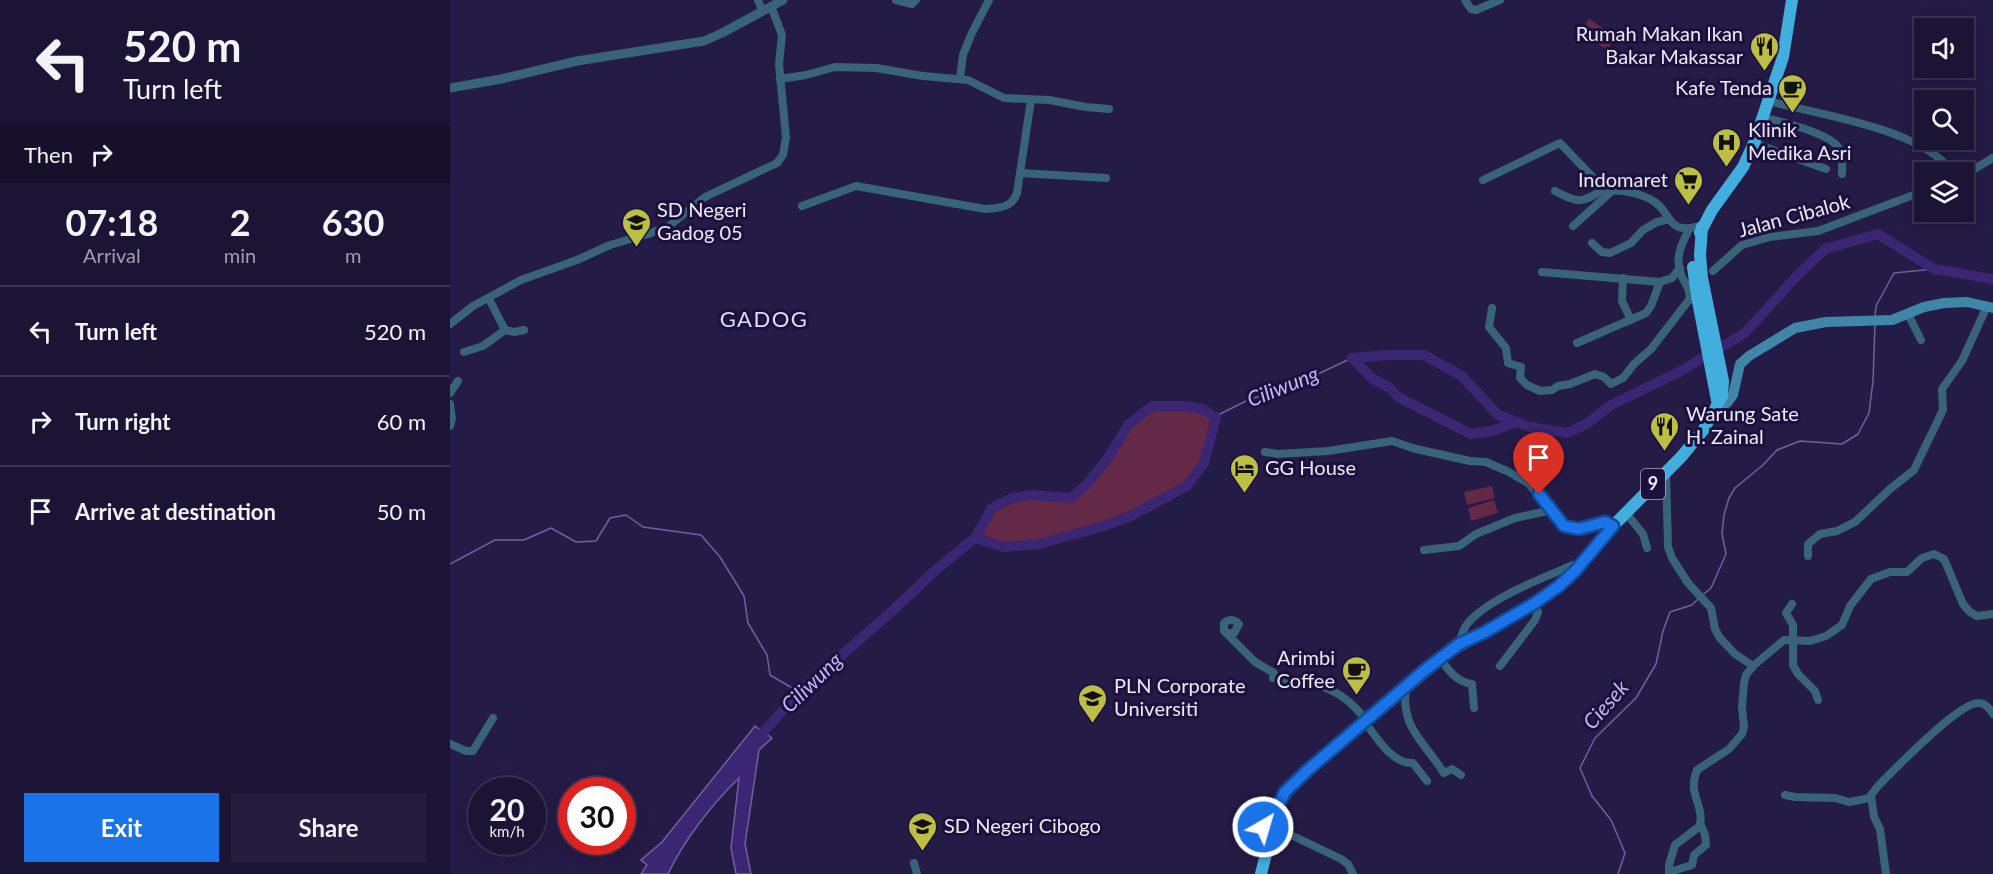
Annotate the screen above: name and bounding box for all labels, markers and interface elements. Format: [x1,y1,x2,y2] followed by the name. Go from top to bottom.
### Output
[1914,18,1974,222] map controls
[1914,18,1974,78] button: sound
[123,21,241,71] text: 520 m
[1576,21,1744,68] place label: Rumah Makan Ikan Bakar Makassar
[24,24,102,102] icon: left
[1748,30,1780,72] restaurant icon: Rumah Makan Ikan Bakar Makassar
[123,72,222,105] text: Turn left
[1777,72,1809,114] cafe icon: Kafe Tenda
[1675,75,1772,99] place label: Kafe Tenda
[1914,90,1974,150] button: search
[1748,117,1852,164] place label: Klinik Medika Asri
[1711,126,1743,168] hospital icon: Klinik Medika Asri
[85,138,118,171] icon: right
[24,141,73,168] text: Then
[1914,162,1974,222] button: layers
[1673,164,1705,206] supermarket icon: Indomaret
[1578,167,1668,191] place label: Indomaret
[1735,188,1853,241] street label: Jalan Cibalok
[657,197,747,244] place label: SD Negeri Gadog 05
[66,200,158,244] text: 07:18
[230,200,251,244] text: 2
[322,200,384,244] text: 630
[620,206,652,248] school or university icon: SD Negeri Gadog 05
[83,243,141,267] text: Arrival
[224,243,256,267] text: min
[345,243,361,267] text: m
[720,305,808,332] district label: GADOG
[24,315,57,348] icon: left
[75,318,157,345] text: Turn left
[364,318,426,345] text: 520 m
[1243,360,1323,411] water label: Ciliwung
[1686,401,1799,448] place label: Warung Sate H. Zainal
[24,405,57,438] icon: right
[75,408,170,435] text: Turn right
[377,408,426,435] text: 60 m
[1649,410,1681,452] restaurant icon: Warung Sate H. Zainal
[1513,432,1564,494] pin
[1522,441,1555,474] icon: arrive
[1228,452,1260,494] hotel icon: GG House
[1265,455,1356,479] place label: GG House
[1641,469,1665,499] road number: 9
[24,495,57,528] icon: arrive
[75,498,276,525] text: Arrive at destination
[377,498,426,525] text: 50 m
[1277,645,1335,692] place label: Arimbi Coffee
[775,646,847,717] water label: Ciliwung
[1340,654,1372,696] cafe icon: Arimbi Coffee
[1114,673,1246,720] place label: PLN Corporate Universiti
[1577,674,1633,734] water label: Ciesek
[1077,682,1109,724] school or university icon: PLN Corporate Universiti
[558,777,636,855] speed limit sign: 30
[490,791,524,827] text: 20
[24,793,219,862] button: Exit
[231,793,426,862] button: Share
[1231,795,1295,859] position arrow
[907,810,939,852] school or university icon: SD Negeri Cibogo
[944,813,1101,837] place label: SD Negeri Cibogo
[489,822,525,840] text: km/h

